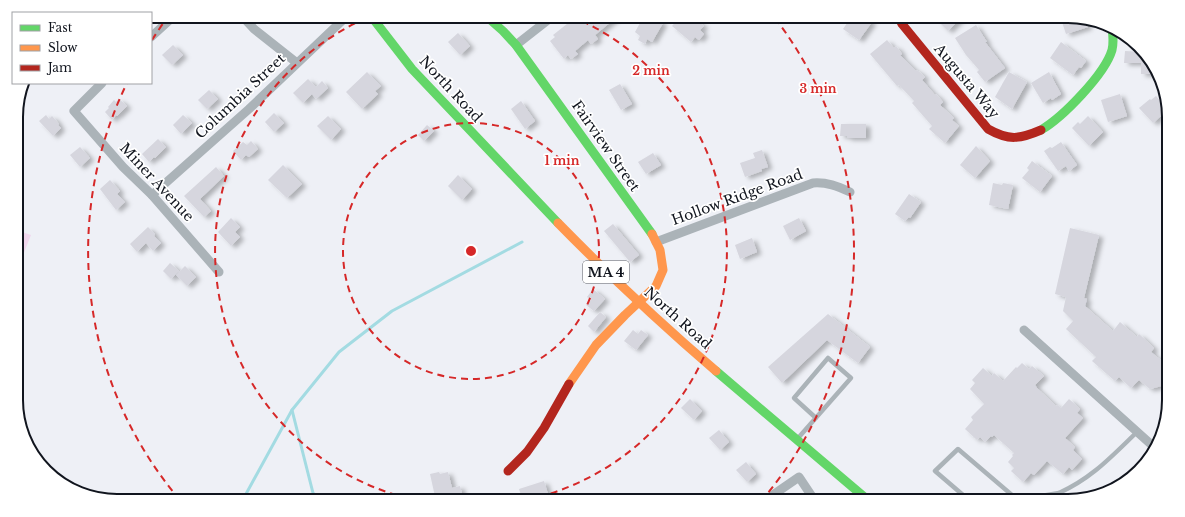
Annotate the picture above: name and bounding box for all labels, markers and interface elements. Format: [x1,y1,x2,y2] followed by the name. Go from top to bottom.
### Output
[12,12,152,84] legend
[48,20,73,35] text: Fast
[930,39,1004,122] street label: Augusta Way
[48,40,78,55] text: Slow
[191,49,289,142] street label: Columbia Street
[416,52,487,126] street label: North Road
[46,60,72,75] text: Jam
[632,63,670,78] text: 2 min
[799,81,837,96] text: 3 min
[568,97,644,196] street label: Fairview Street
[116,139,198,225] street label: Miner Avenue
[545,153,580,168] text: 1 min
[669,165,805,229] street label: Hollow Ridge Road
[464,244,478,258] centre of rings
[583,261,629,283] road number: MA 4
[641,283,716,353] street label: North Road

